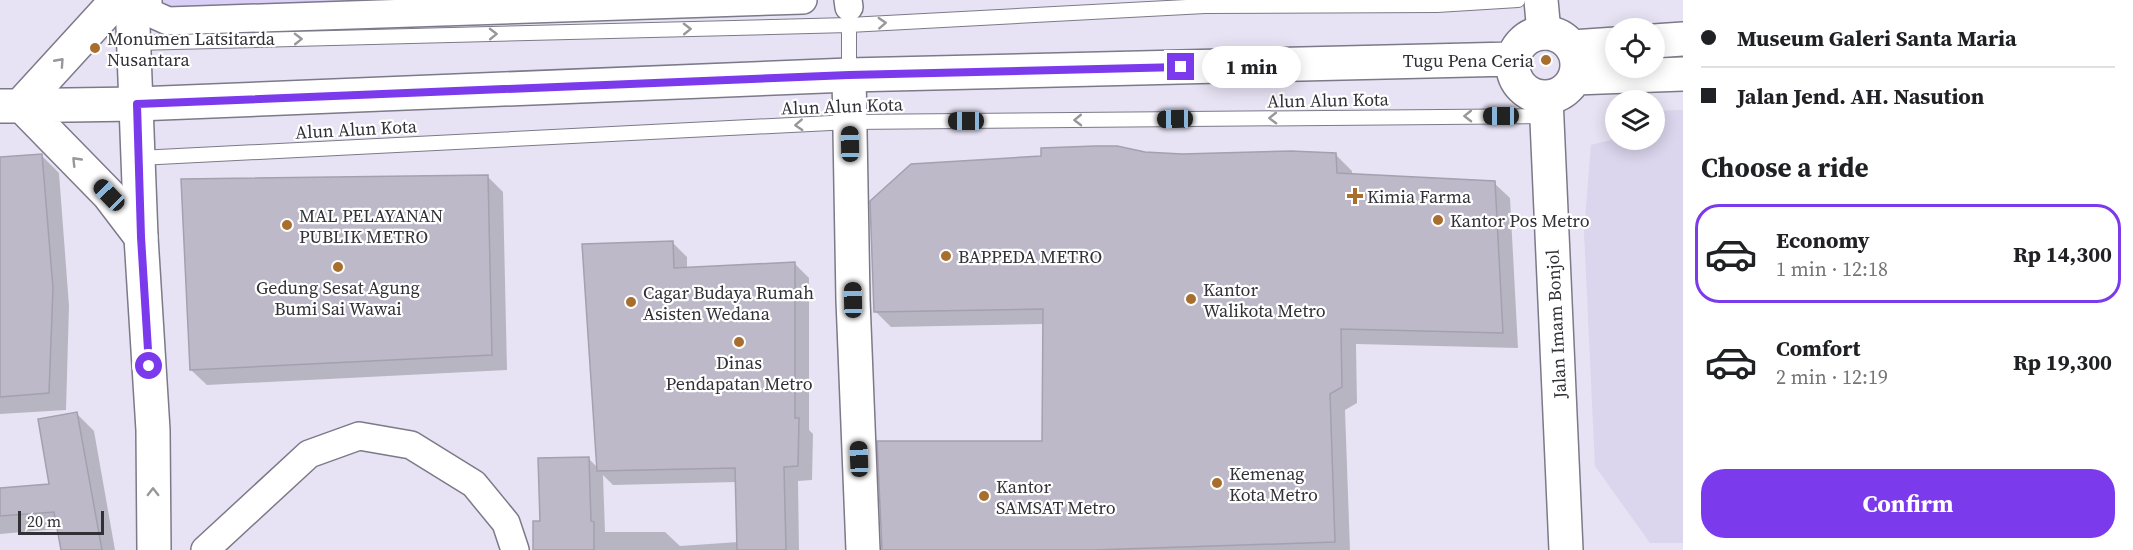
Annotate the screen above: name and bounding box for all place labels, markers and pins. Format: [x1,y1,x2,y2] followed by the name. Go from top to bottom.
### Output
[107,26,276,72] place label: Monumen Latsitarda Nusantara
[88,41,102,55] marker: Monumen Latsitarda Nusantara
[1403,48,1535,73] place label: Tugu Pena Ceria
[1539,53,1553,67] marker: Tugu Pena Ceria
[1367,184,1472,209] place label: Kimia Farma
[1348,189,1362,203] marker: Kimia Farma
[299,203,443,249] place label: MAL PELAYANAN PUBLIK METRO
[1450,208,1590,233] place label: Kantor Pos Metro
[1431,213,1445,227] marker: Kantor Pos Metro
[280,218,294,232] marker: MAL PELAYANAN PUBLIK METRO
[958,244,1102,269] place label: BAPPEDA METRO
[939,249,953,263] marker: BAPPEDA METRO
[331,260,345,274] marker: Gedung Sesat Agung Bumi Sai Wawai
[256,275,420,321] place label: Gedung Sesat Agung Bumi Sai Wawai
[1203,277,1326,323] place label: Kantor Walikota Metro
[643,280,814,326] place label: Cagar Budaya Rumah Asisten Wedana
[1184,292,1198,306] marker: Kantor Walikota Metro
[624,295,638,309] marker: Cagar Budaya Rumah Asisten Wedana
[732,335,746,349] marker: Dinas Pendapatan Metro
[665,350,813,396] place label: Dinas Pendapatan Metro
[1229,461,1318,507] place label: Kemenag Kota Metro
[996,474,1116,520] place label: Kantor SAMSAT Metro
[1210,476,1224,490] marker: Kemenag Kota Metro
[977,489,991,503] marker: Kantor SAMSAT Metro

